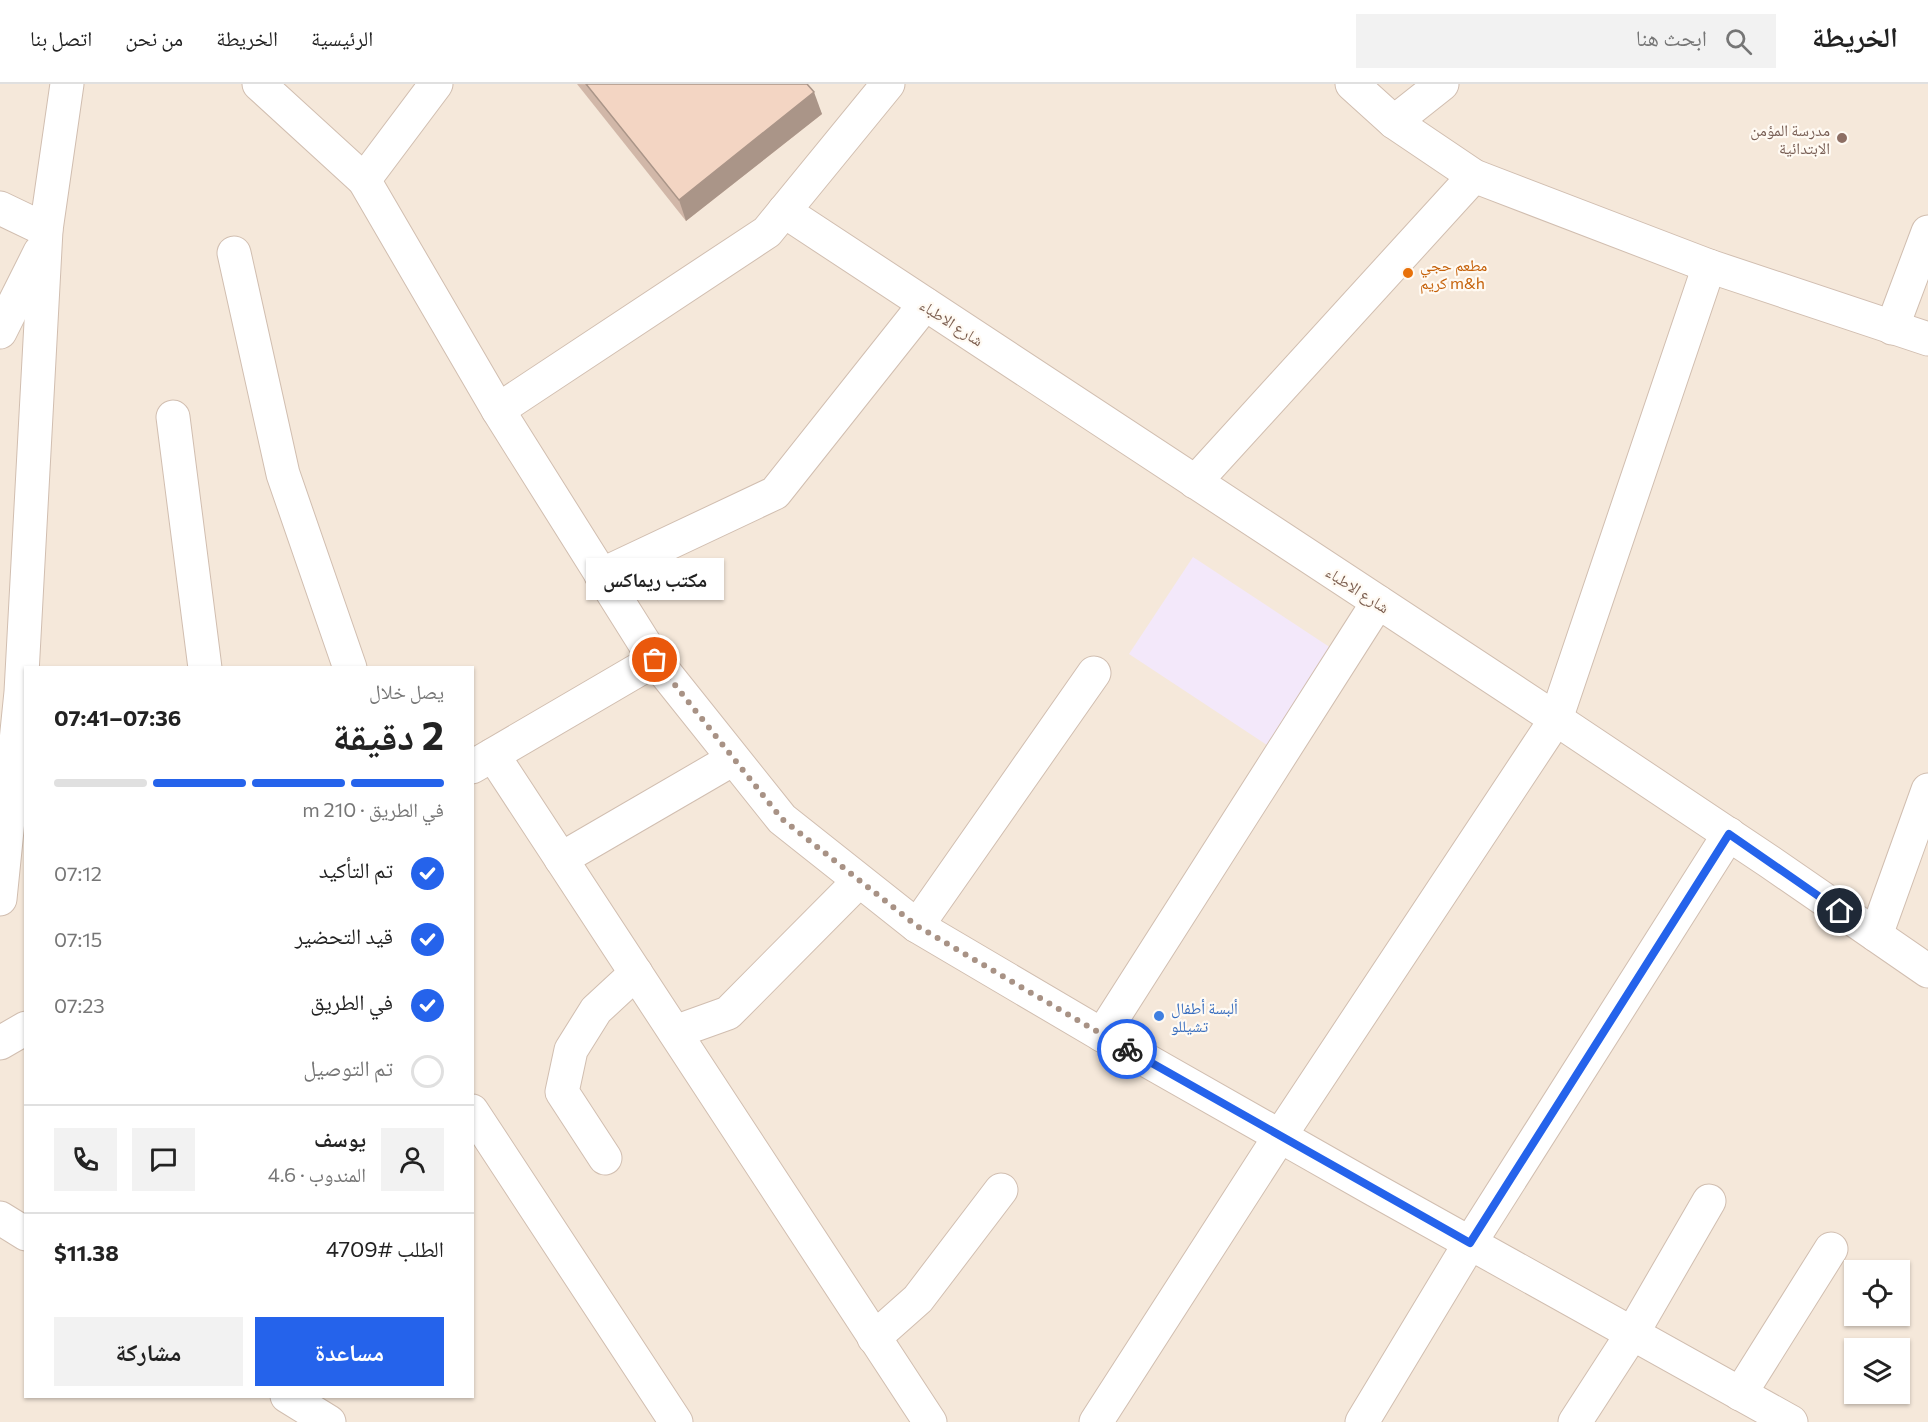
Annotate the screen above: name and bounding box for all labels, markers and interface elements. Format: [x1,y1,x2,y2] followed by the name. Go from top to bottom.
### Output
[1356,14,1776,68] search box
[1812,19,1898,53] text: الخريطة
[1636,24,1707,51] text: ابحث هنا
[30,25,92,50] text: اتصل بنا
[125,25,183,50] text: من نحن
[216,25,278,50] text: الخريطة
[311,25,373,50] text: الرئيسية
[1722,25,1755,58] icon: search
[1750,120,1830,157] place label: مدرسة المؤمن الابتدائية
[1835,131,1849,145] marker: مدرسة المؤمن الابتدائية
[1420,255,1487,294] place label: مطعم حجي كريم m&h
[1401,266,1415,280] marker: مطعم حجي كريم m&h
[916,294,987,351] street label: شارع الاطباء
[586,558,724,600] callout: مكتب ريماكس
[1322,561,1393,618] street label: شارع الاطباء
[603,567,707,591] text: مكتب ريماكس
[629,634,680,685] pin
[638,643,671,676] icon: bag
[369,679,444,703] text: يصل خلال
[54,704,181,731] text: 07:36–07:41
[332,710,444,758] text: 2 دقيقة
[302,797,444,821] text: في الطريق · 210 m
[319,856,393,883] text: تم التأكيد
[411,857,444,890] icon: check
[54,861,102,885] text: 07:12
[1814,885,1865,936] pin
[1823,894,1856,927] icon: home
[295,922,393,949] text: قيد التحضير
[411,923,444,956] icon: check
[54,927,102,951] text: 07:15
[310,988,393,1015] text: في الطريق
[411,989,444,1022] icon: check
[54,993,105,1017] text: 07:23
[1171,998,1238,1036] place label: ألبسة أطفال تشيللو
[1152,1009,1166,1023] marker: ألبسة أطفال تشيللو
[1097,1019,1157,1079] courier
[1111,1033,1144,1066] icon: bike
[303,1054,393,1081] text: تم التوصيل
[314,1125,366,1152] text: يوسف
[54,1128,117,1191] button: phone
[132,1128,195,1191] button: chat
[381,1128,444,1191] button: person
[268,1162,366,1186] text: المندوب · 4.6
[326,1235,444,1262] text: الطلب #4709
[54,1239,119,1266] text: $11.38
[1844,1260,1910,1404] map controls
[1844,1260,1910,1326] button: locate
[54,1317,243,1386] button: مشاركة
[255,1317,444,1386] button: مساعدة
[1844,1338,1910,1404] button: layers

